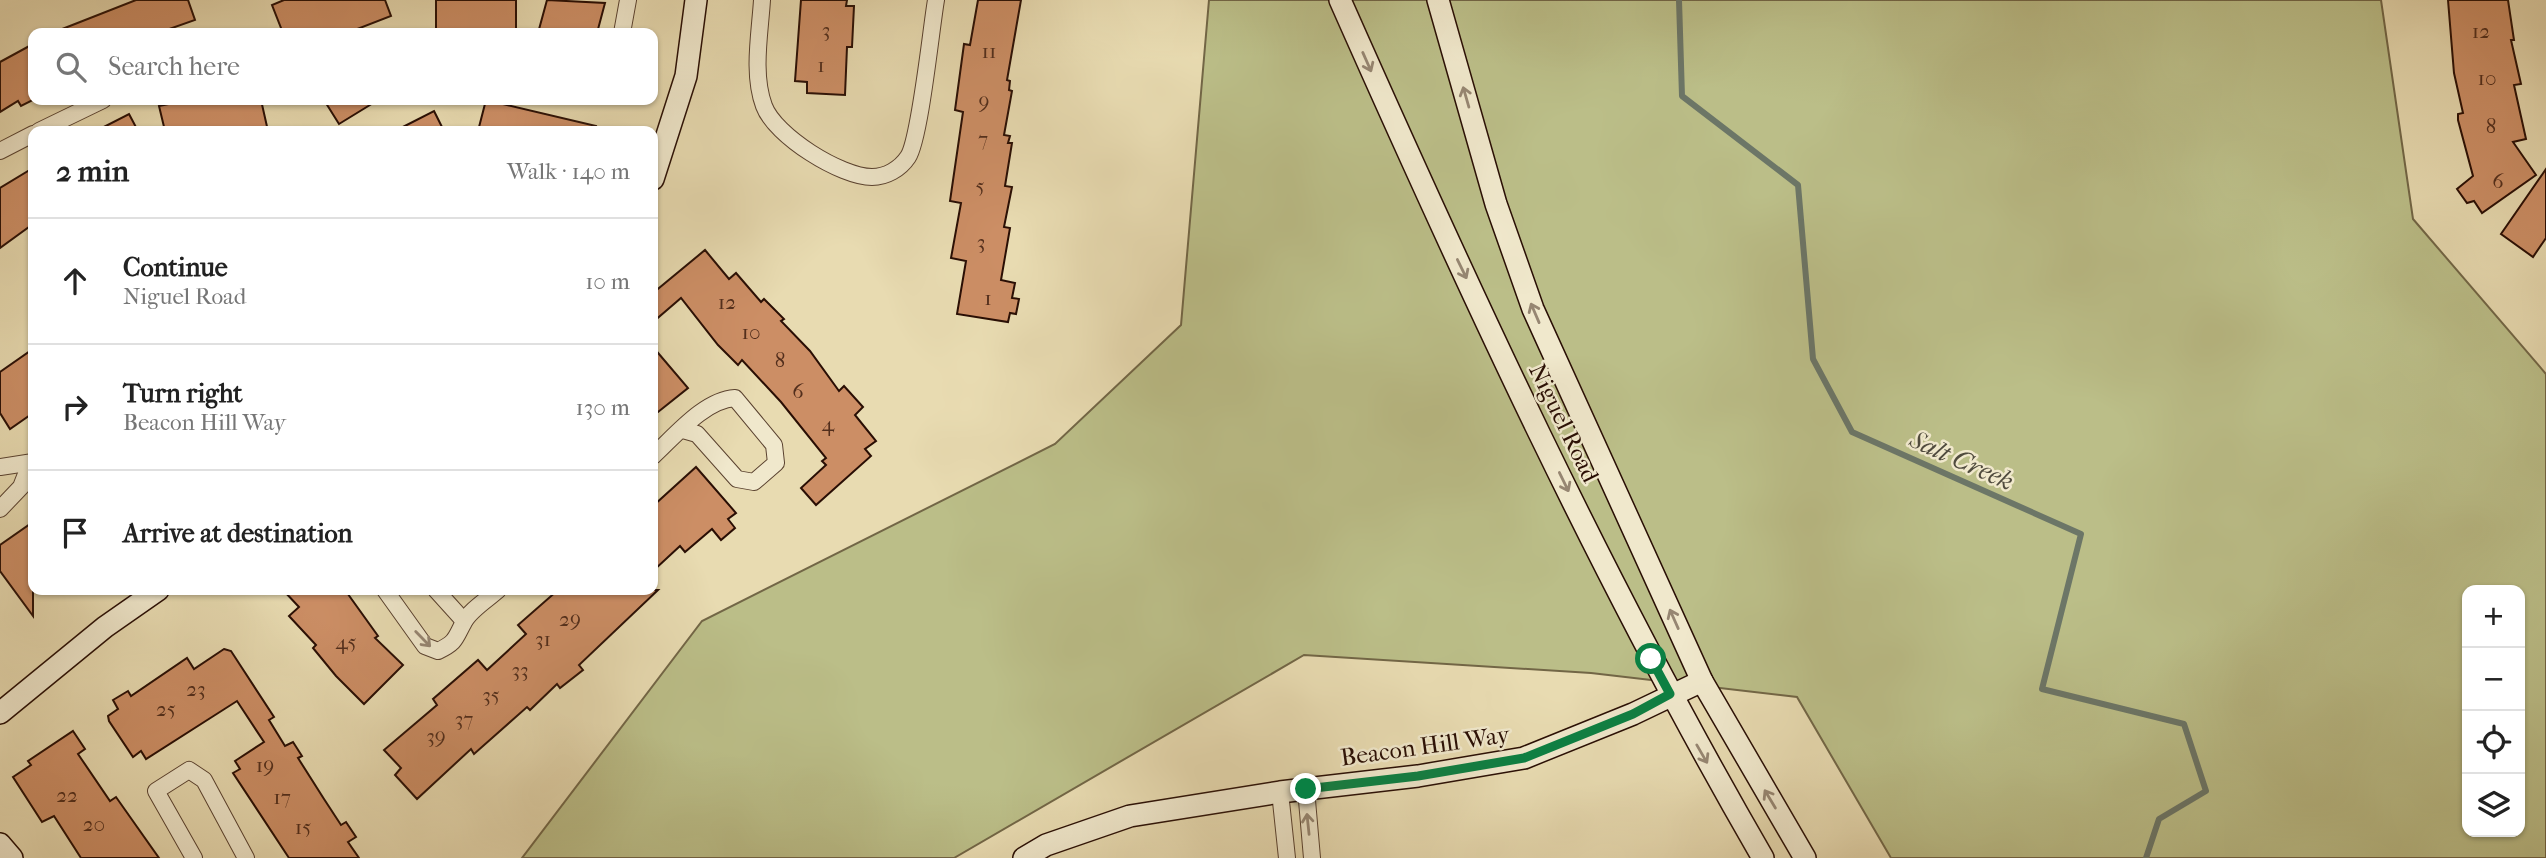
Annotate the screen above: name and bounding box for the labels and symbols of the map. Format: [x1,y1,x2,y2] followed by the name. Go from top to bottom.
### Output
[822,18,830,42] house number: 3
[2472,19,2490,43] house number: 12
[982,39,997,63] house number: 11
[1362,51,1375,73] one-way arrow
[817,53,825,77] house number: 1
[2478,66,2496,90] house number: 10
[1458,86,1471,108] one-way arrow
[978,89,990,113] house number: 9
[2486,114,2496,138] house number: 8
[978,127,988,151] house number: 7
[2492,169,2504,193] house number: 6
[975,174,985,198] house number: 5
[977,230,985,254] house number: 3
[1455,259,1469,279] one-way arrow
[984,286,992,310] house number: 1
[718,290,736,314] house number: 12
[1528,303,1541,324] one-way arrow
[742,320,760,344] house number: 10
[775,348,785,372] house number: 8
[1523,359,1605,488] street label: Niguel Road
[792,379,804,403] house number: 6
[822,412,835,436] house number: 4
[1904,423,2019,497] water label: Salt Creek
[1557,472,1571,492] one-way arrow
[559,607,581,631] house number: 29
[1667,609,1680,630] one-way arrow
[535,627,551,651] house number: 31
[336,630,356,654] house number: 45
[414,631,431,648] one-way arrow
[1635,643,1666,674] route start
[511,658,529,682] house number: 33
[186,677,206,701] house number: 23
[482,683,500,707] house number: 35
[156,697,176,721] house number: 25
[455,707,473,731] house number: 37
[1339,720,1512,772] street label: Beacon Hill Way
[426,724,446,748] house number: 39
[1696,744,1710,764] one-way arrow
[256,753,274,777] house number: 19
[1290,773,1321,804] route end
[56,783,78,807] house number: 22
[273,785,291,809] house number: 17
[1763,790,1777,810] one-way arrow
[83,812,105,836] house number: 20
[1302,813,1315,835] one-way arrow
[295,815,311,839] house number: 15

